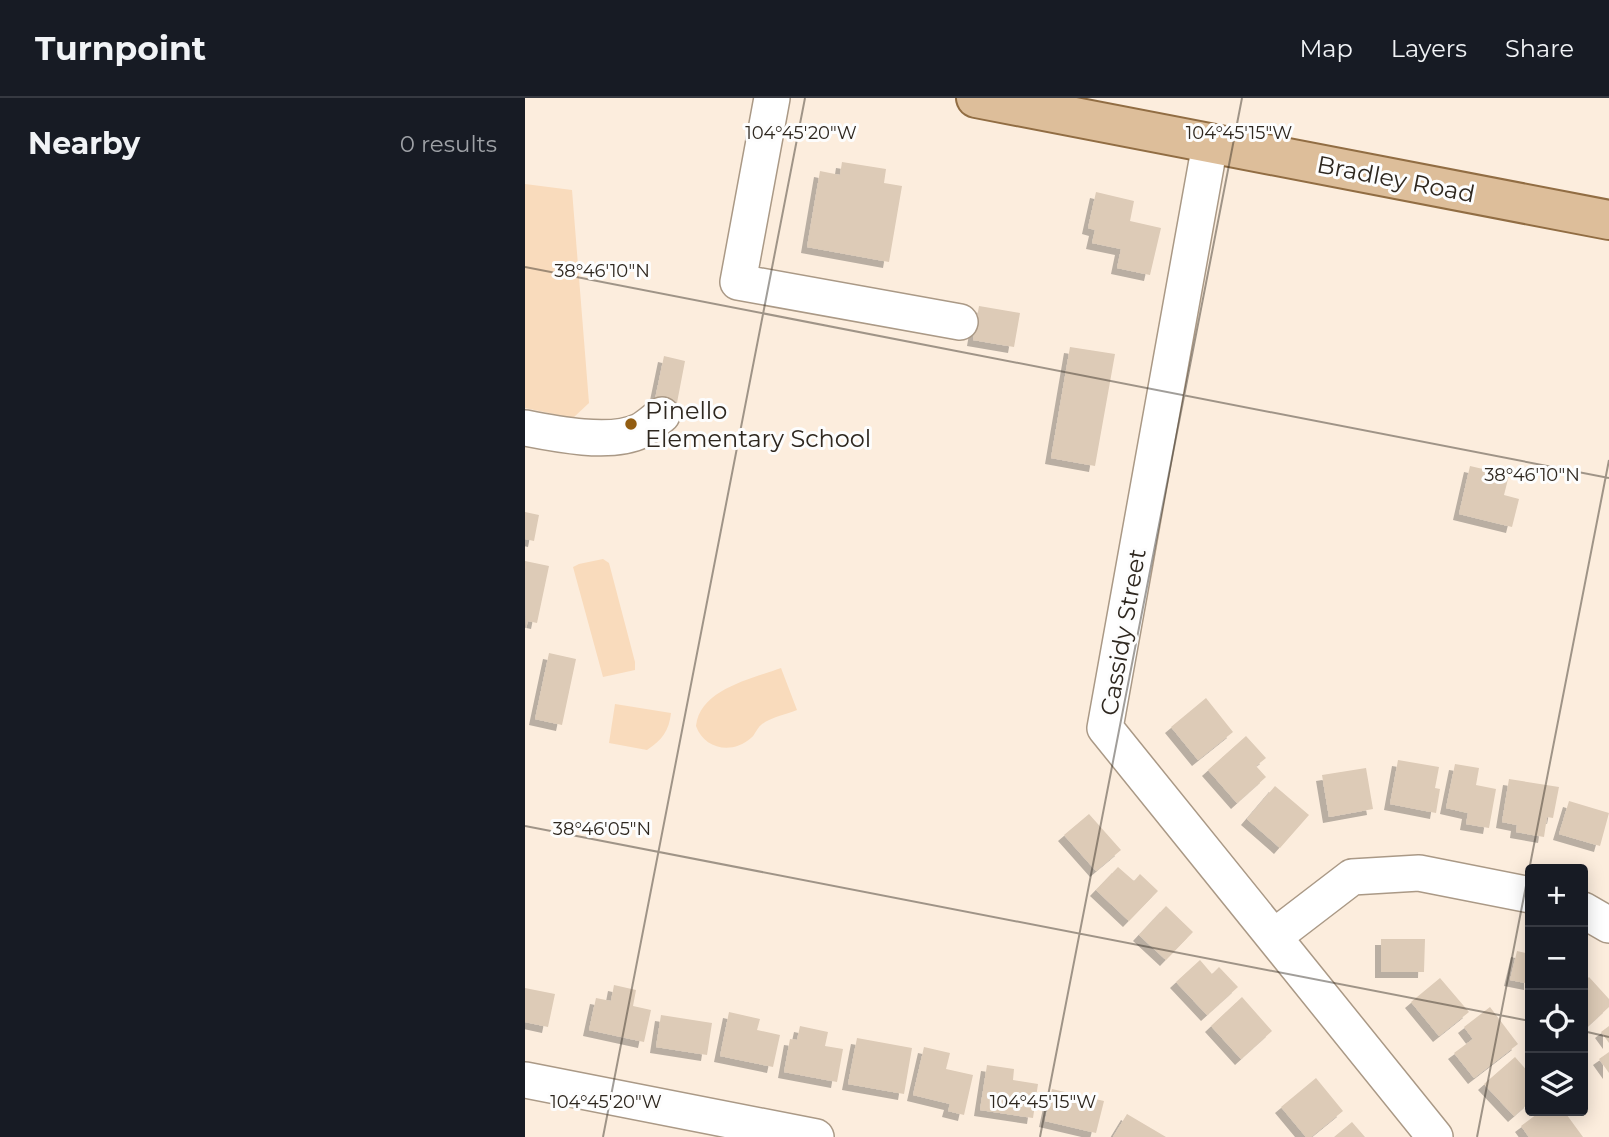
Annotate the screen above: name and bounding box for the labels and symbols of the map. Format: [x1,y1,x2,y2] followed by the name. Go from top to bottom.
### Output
[745,122,857,144] text: 104°45'20"W
[1186,122,1292,144] text: 104°45'15"W
[1315,149,1477,209] street label: Bradley Road
[554,260,650,282] text: 38°46'10"N
[645,396,871,453] place label: Pinello Elementary School
[623,416,639,432] marker: Pinello Elementary School
[1484,464,1580,486] text: 38°46'10"N
[1094,546,1152,718] street label: Cassidy Street
[553,818,651,840] text: 38°46'05"N
[550,1091,662,1113] text: 104°45'20"W
[990,1091,1096,1113] text: 104°45'15"W

